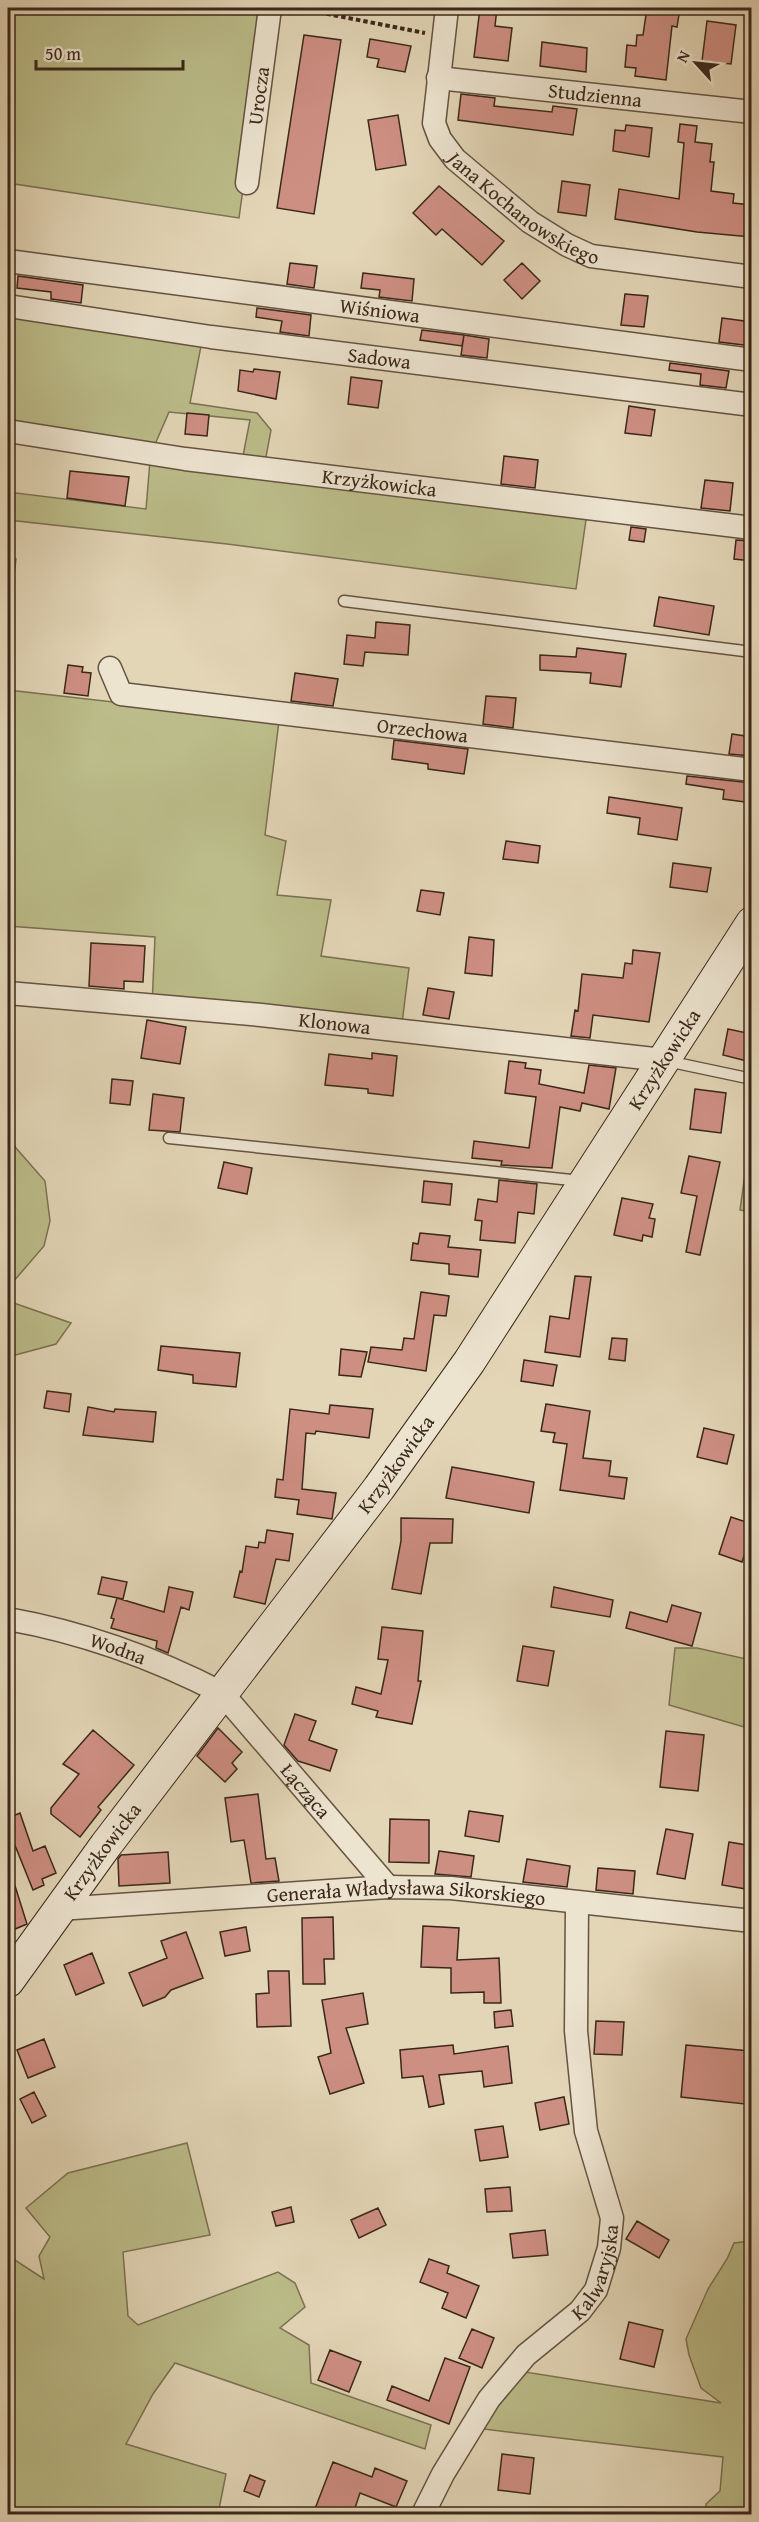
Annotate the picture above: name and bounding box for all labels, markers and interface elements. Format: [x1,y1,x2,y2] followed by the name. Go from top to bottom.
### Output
[36,33,183,71] scale bar
[666,33,726,93] north arrow
[45,40,81,67] text: 50 m
[670,46,696,66] text: N
[240,64,276,127] street label: Urocza
[547,75,644,114] street label: Studzienna
[439,143,601,271] street label: Jana Kochanowskiego
[338,290,422,330] street label: Wiśniowa
[346,339,413,376] street label: Sadowa
[320,461,439,504] street label: Krzyżkowicka
[375,710,470,750] street label: Orzechowa
[620,1002,707,1115] street label: Krzyżkowicka
[297,1004,373,1041] street label: Klonowa
[350,1408,441,1519] street label: Krzyżkowicka
[86,1625,151,1672] street label: Wodna
[274,1757,338,1825] street label: Łącząca
[56,1796,148,1906] street label: Krzyżkowicka
[266,1872,547,1912] street label: Generała Władysława Sikorskiego
[565,2223,625,2327] street label: Kalwaryjska

